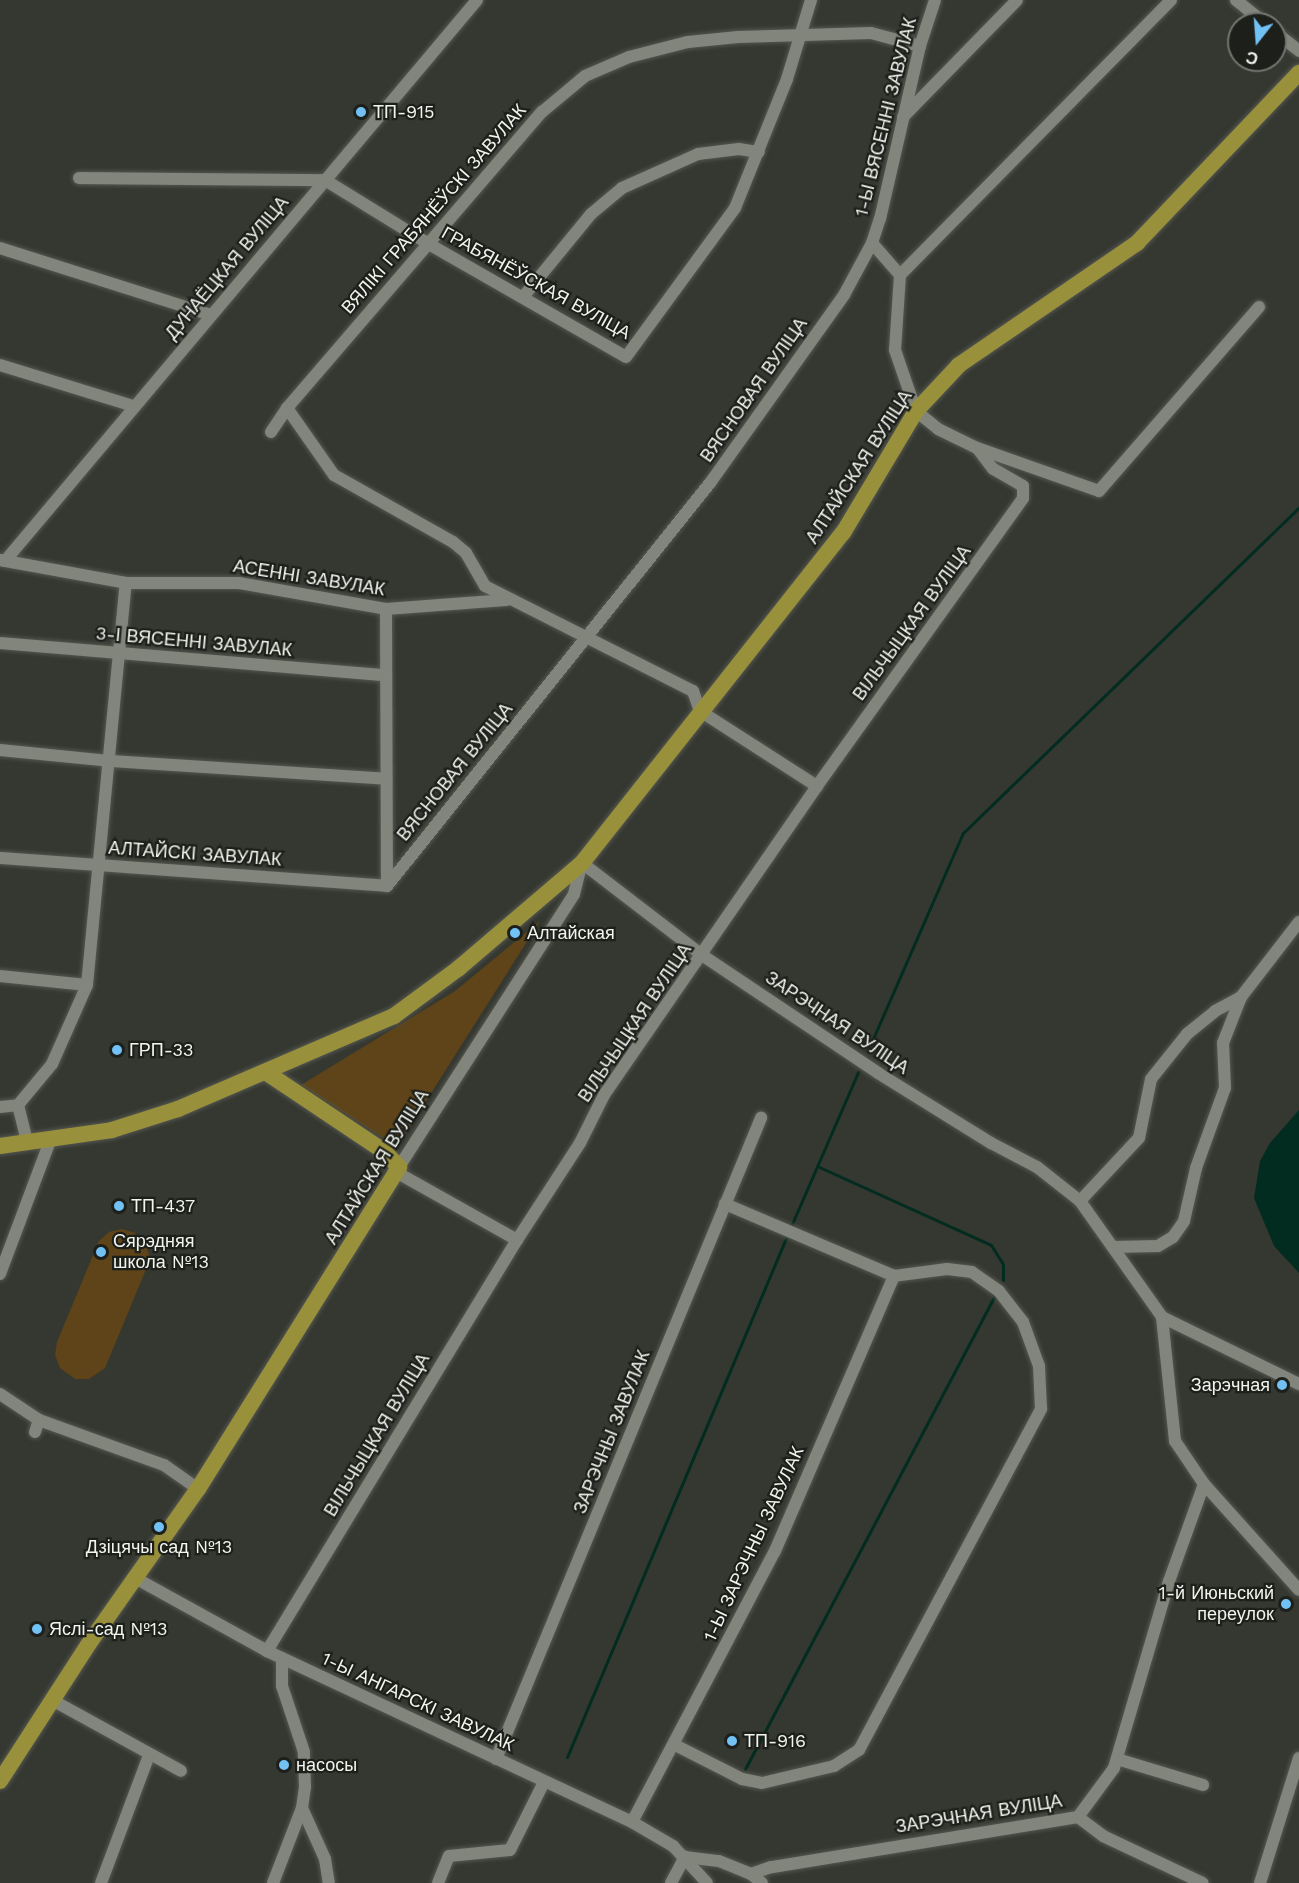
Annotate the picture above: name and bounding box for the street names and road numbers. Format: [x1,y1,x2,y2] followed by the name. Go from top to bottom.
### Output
[851,15,921,219] street label: 1-Ы ВЯСЕННІ ЗАВУЛАК
[337,100,531,318] street label: ВЯЛІКІ ГРАБЯНЁЎСКІ ЗАВУЛАК
[161,192,293,344] street label: ДУНАЁЦКАЯ ВУЛІЦА
[438,222,634,344] street label: ГРАБЯНЁЎСКАЯ ВУЛІЦА
[696,314,812,466] street label: ВЯСНОВАЯ ВУЛІЦА
[801,386,917,548] street label: АЛТАЙСКАЯ ВУЛІЦА
[848,541,976,705] street label: ВІЛЬЧЫЦКАЯ ВУЛІЦА
[232,555,386,601] street label: АСЕННІ ЗАВУЛАК
[95,623,293,661] street label: 3-І ВЯСЕННІ ЗАВУЛАК
[393,699,517,845] street label: ВЯСНОВАЯ ВУЛІЦА
[108,837,282,871] street label: АЛТАЙСКІ ЗАВУЛАК
[574,940,696,1106] street label: ВІЛЬЧЫЦКАЯ ВУЛІЦА
[761,967,913,1079] street label: ЗАРЭЧНАЯ ВУЛІЦА
[321,1086,433,1248] street label: АЛТАЙСКАЯ ВУЛІЦА
[569,1347,655,1517] street label: ЗАРЭЧНЫ ЗАВУЛАК
[320,1350,434,1520] street label: ВІЛЬЧЫЦКАЯ ВУЛІЦА
[699,1443,809,1645] street label: 1-Ы ЗАРЭЧНЫ ЗАВУЛАК
[318,1648,518,1756] street label: 1-Ы АНГАРСКІ ЗАВУЛАК
[894,1790,1064,1838] street label: ЗАРЭЧНАЯ ВУЛІЦА

